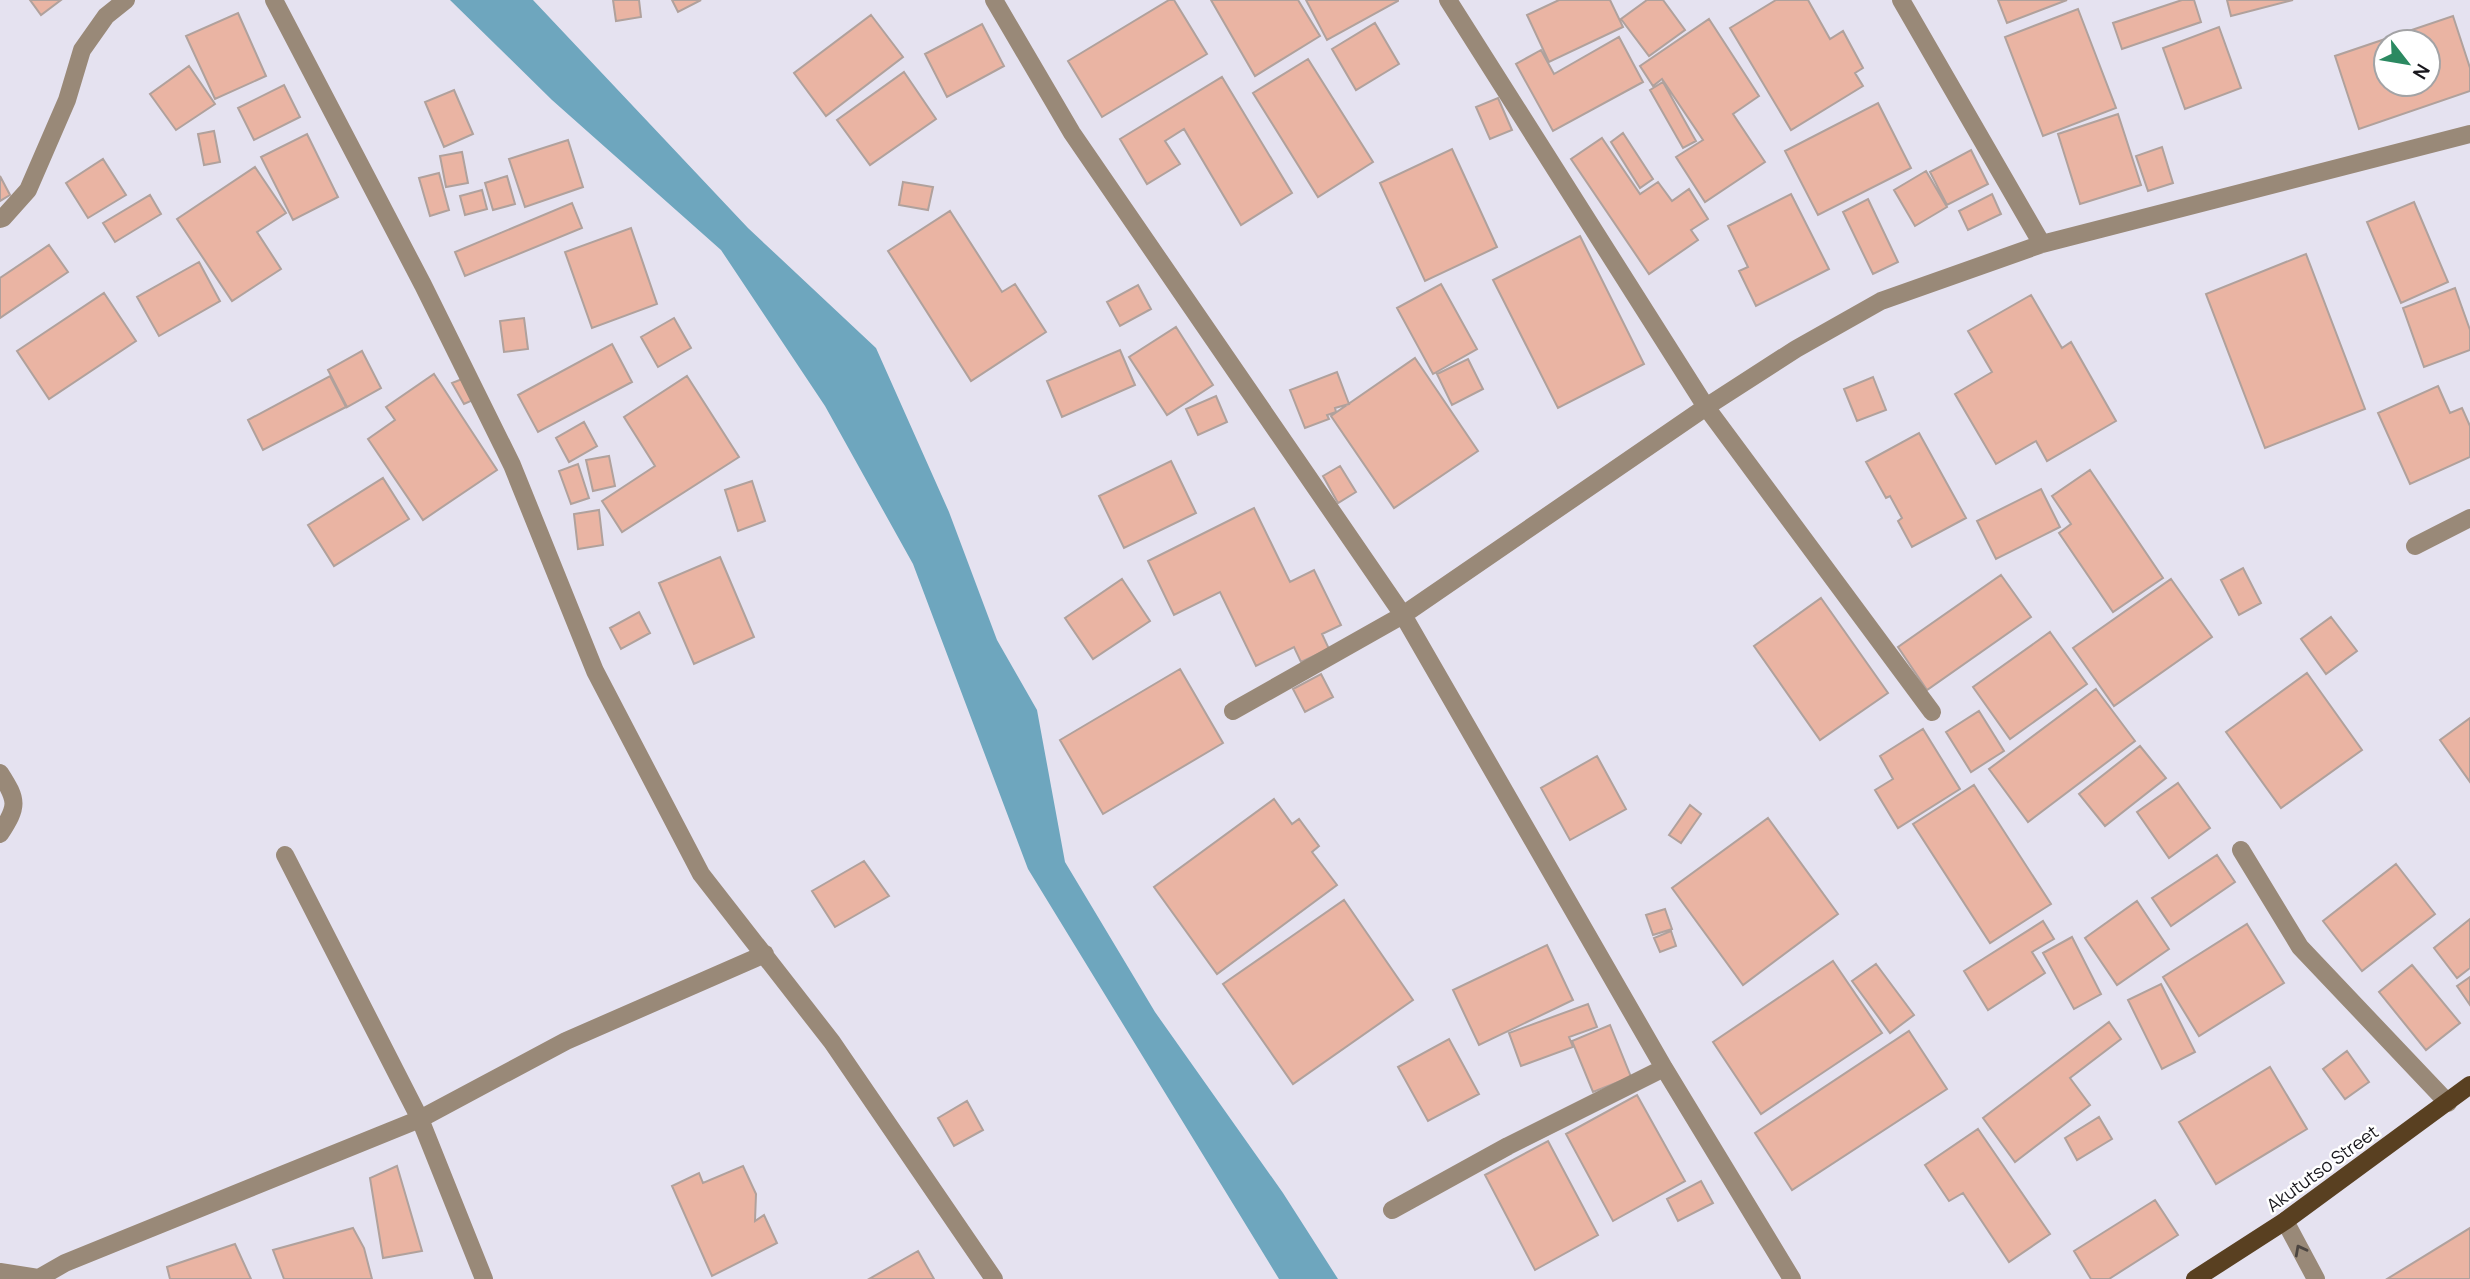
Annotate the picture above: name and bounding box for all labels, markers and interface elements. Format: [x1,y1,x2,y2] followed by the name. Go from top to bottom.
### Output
[2372,28,2442,98] north arrow
[2407,59,2436,84] text: N
[2261,1119,2383,1217] street label: Akututso Street
[2295,1245,2309,1257] one-way arrow

